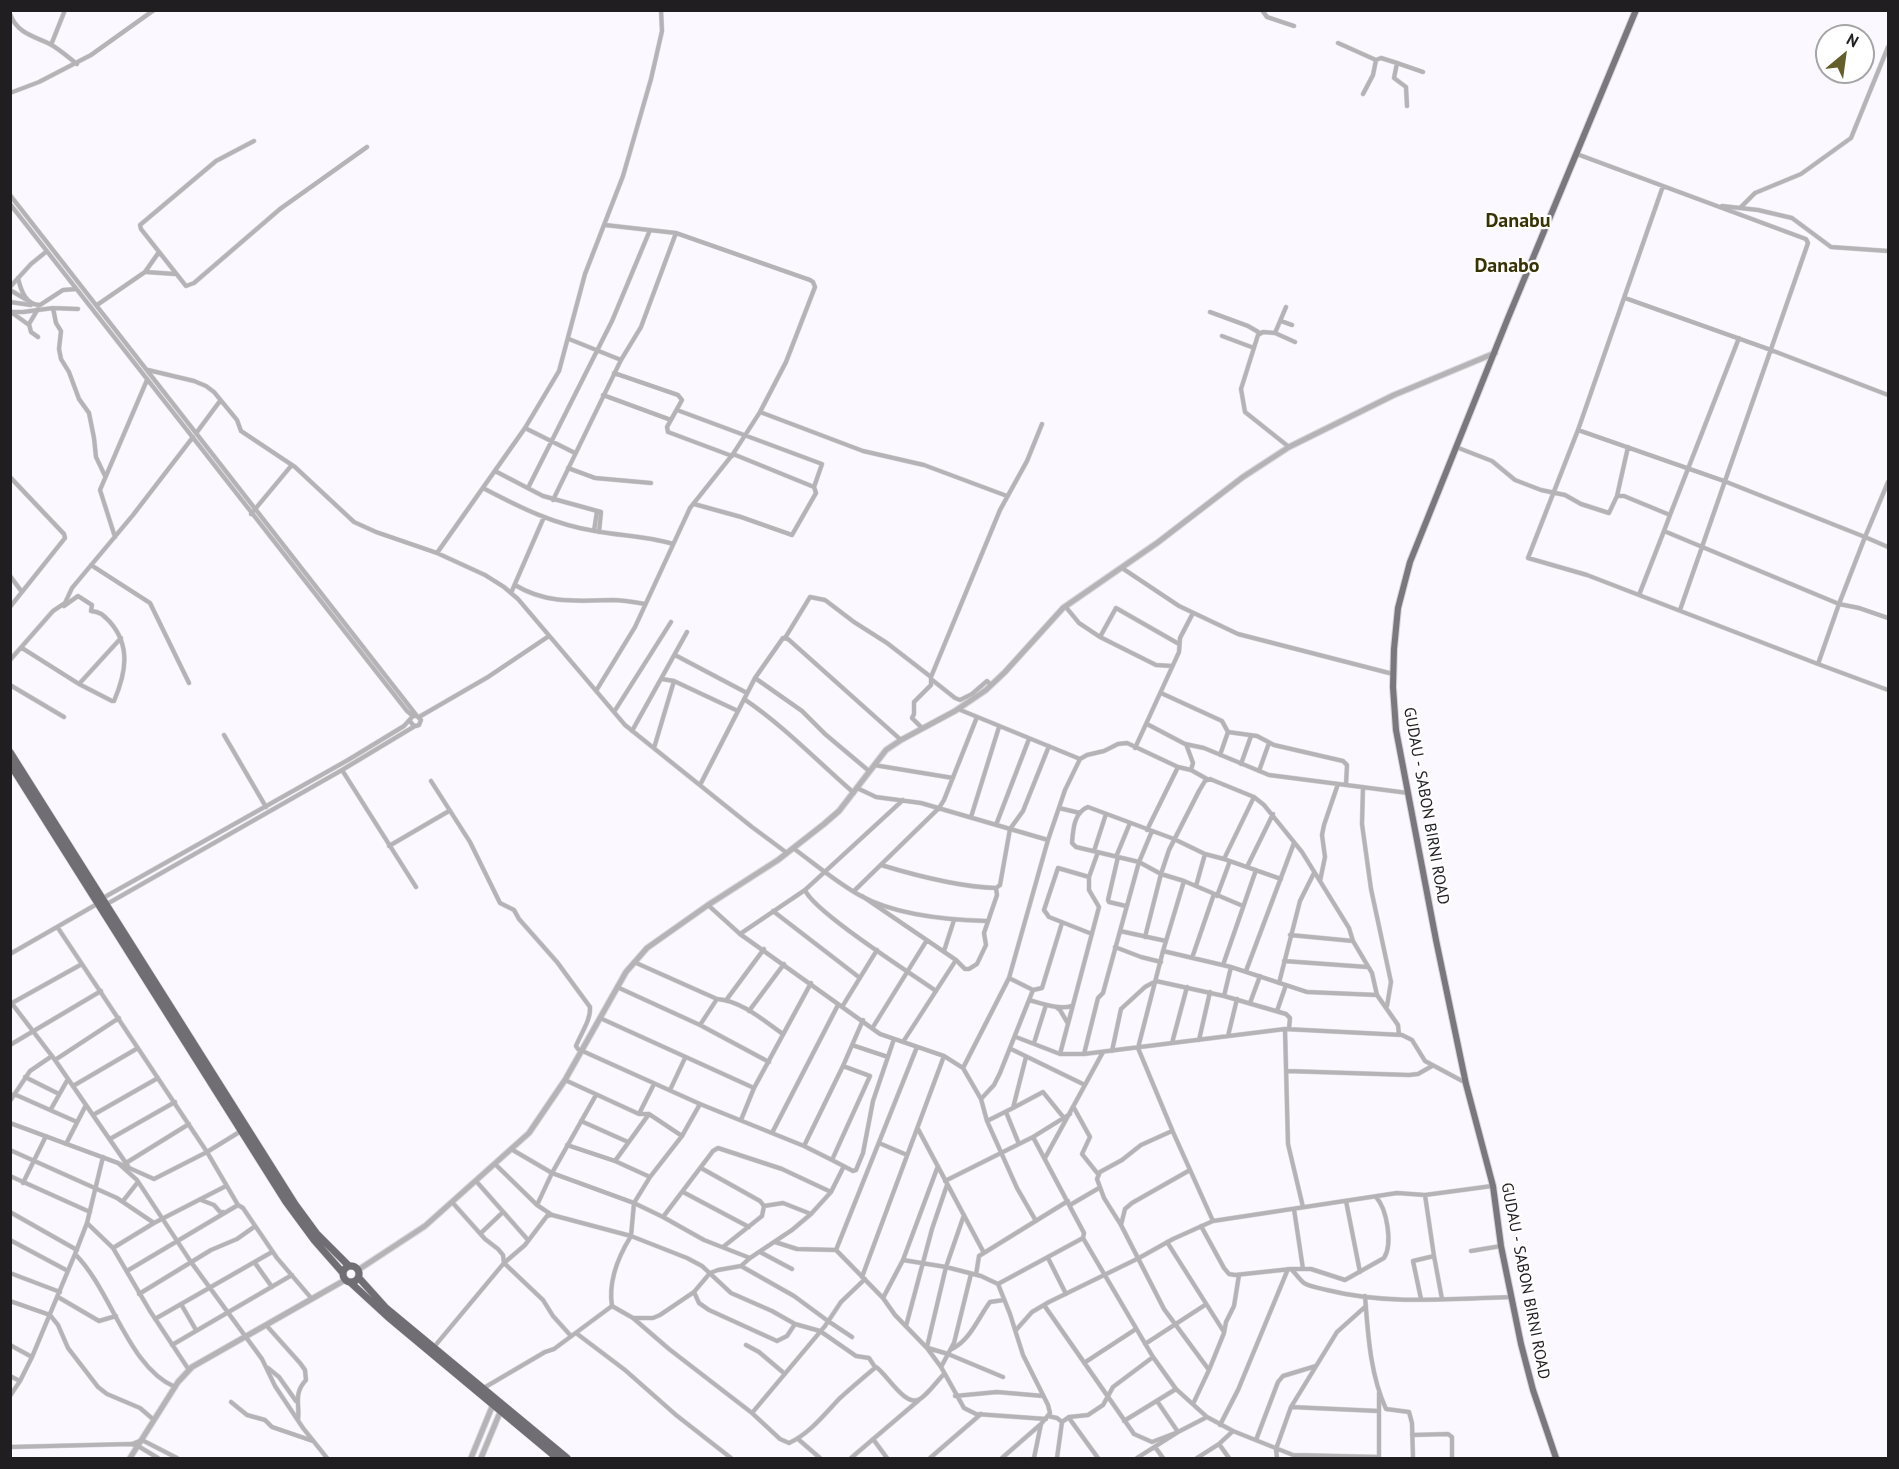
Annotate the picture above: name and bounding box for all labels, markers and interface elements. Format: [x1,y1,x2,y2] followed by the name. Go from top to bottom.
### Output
[1815,24,1875,84] north arrow
[1843,29,1862,51] text: N
[1485,209,1551,233] district label: Danabu
[1474,254,1540,278] district label: Danabo
[1399,706,1453,906] street label: GUDAU - SABON BIRNI ROAD
[1496,1181,1554,1381] street label: GUDAU - SABON BIRNI ROAD

